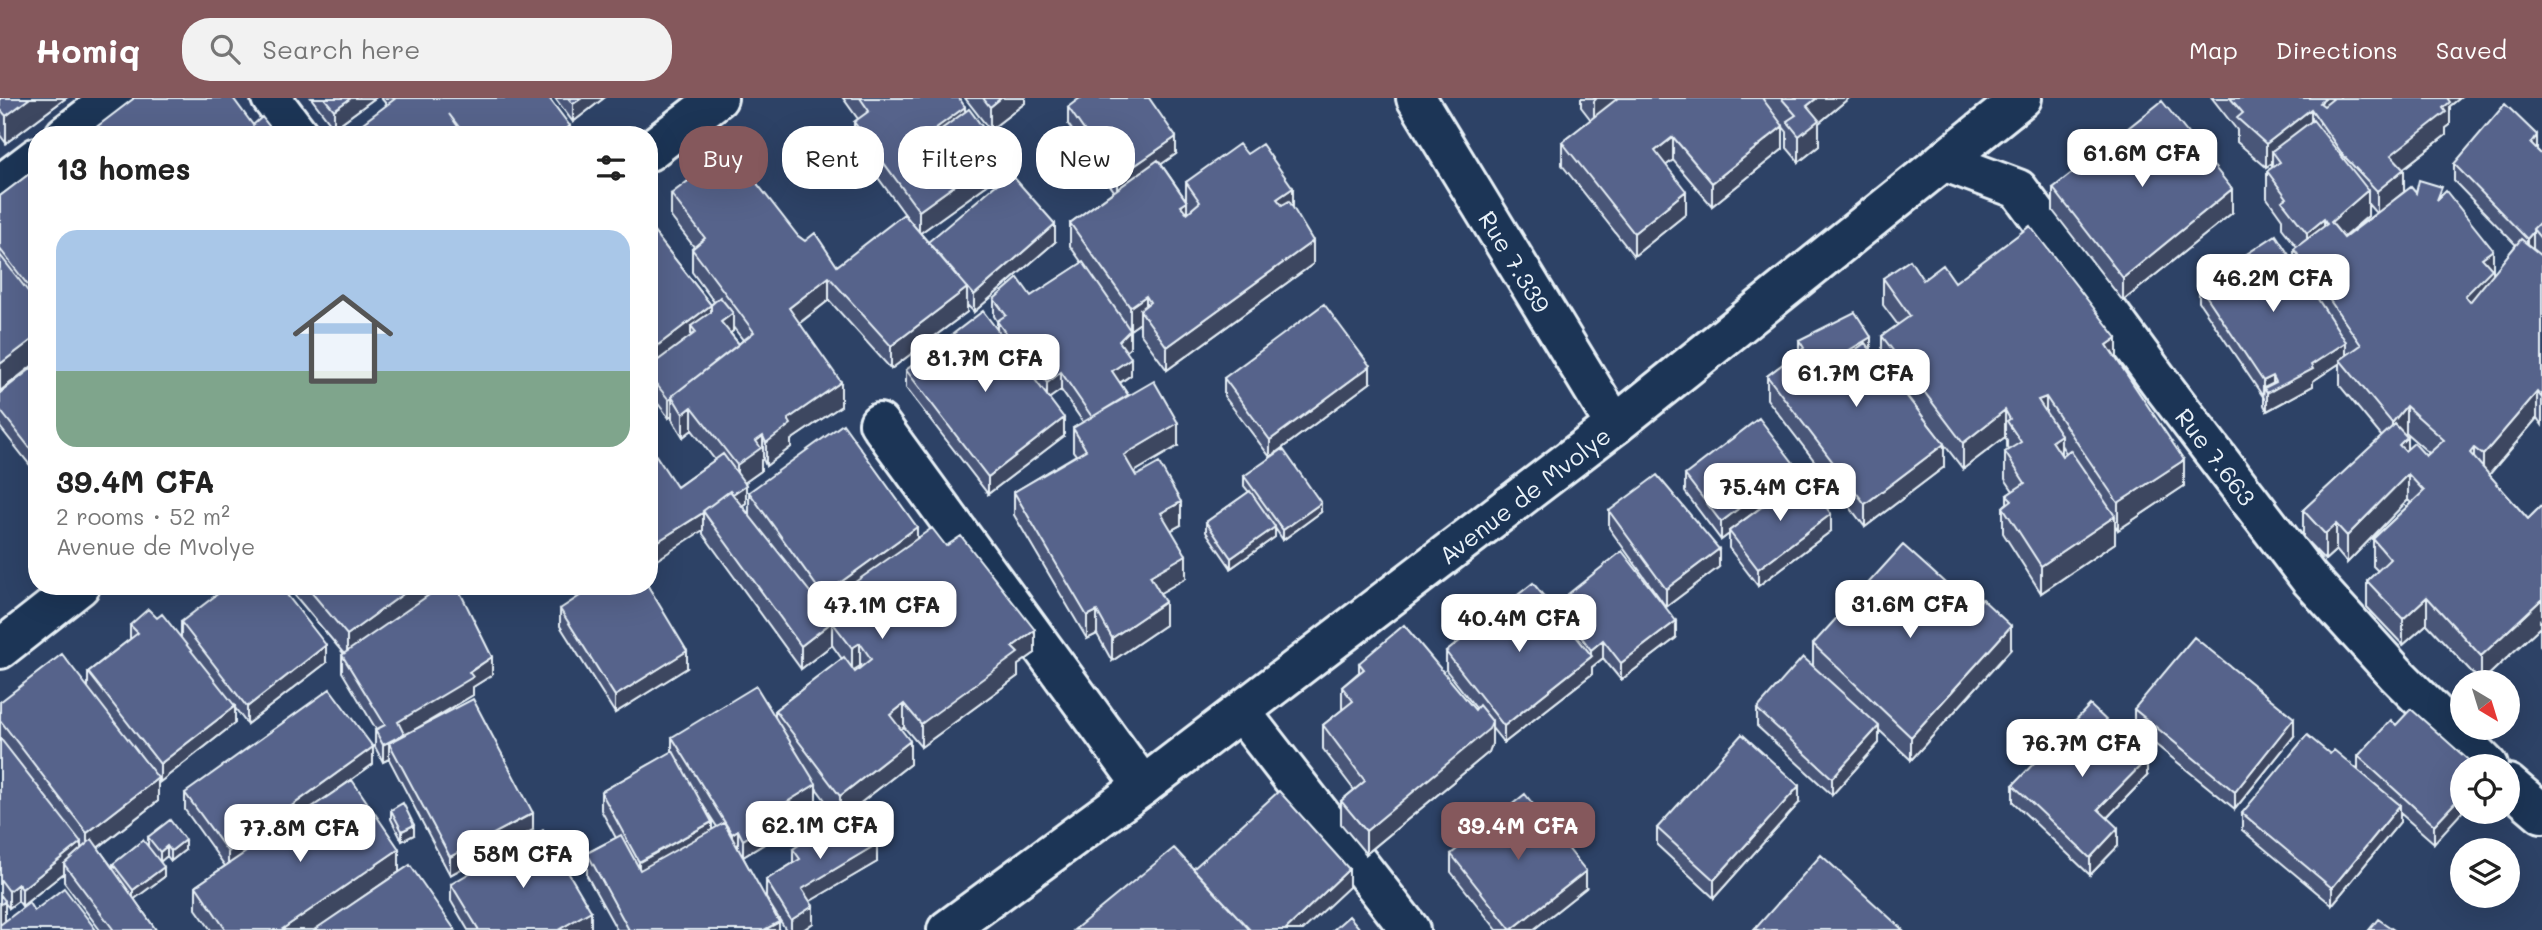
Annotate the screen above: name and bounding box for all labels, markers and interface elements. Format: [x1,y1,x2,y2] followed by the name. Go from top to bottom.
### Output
[182,18,672,81] search box
[35,28,140,71] text: Homiq
[206,30,244,68] icon: search
[262,32,420,66] text: Search here
[2189,34,2238,65] text: Map
[2276,34,2398,65] text: Directions
[2436,34,2507,65] text: Saved
[679,126,768,189] chip: Buy
[782,126,884,189] chip: Rent
[898,126,1022,189] chip: Filters
[1036,126,1135,189] chip: New
[2062,130,2222,189] pin: 61.6M CFA
[2083,137,2201,167] text: 61.6M CFA
[56,148,191,188] text: 13 homes
[592,149,630,187] icon: filters
[1472,204,1558,318] street label: Rue 7.339
[2193,254,2353,314] pin: 46.2M CFA
[2213,262,2333,292] text: 46.2M CFA
[280,276,406,402] icon: home
[905,334,1065,394] pin: 81.7M CFA
[927,342,1043,372] text: 81.7M CFA
[1776,350,1936,409] pin: 61.7M CFA
[1798,357,1914,387] text: 61.7M CFA
[2169,401,2263,511] street label: Rue 7.663
[1432,419,1616,570] street label: Avenue de Mvolye
[56,461,215,501] text: 39.4M CFA
[1700,464,1860,523] pin: 75.4M CFA
[1720,471,1840,501] text: 75.4M CFA
[56,501,230,531] text: 2 rooms · 52 m²
[56,531,255,561] text: Avenue de Mvolye
[1830,580,1990,640] pin: 31.6M CFA
[802,582,962,641] pin: 47.1M CFA
[1851,588,1969,618] text: 31.6M CFA
[823,589,941,619] text: 47.1M CFA
[1439,594,1599,654] pin: 40.4M CFA
[1457,602,1581,632] text: 40.4M CFA
[2450,670,2520,740] north arrow
[2450,670,2520,908] map controls
[2002,720,2162,779] pin: 76.7M CFA
[2022,727,2142,757] text: 76.7M CFA
[2450,754,2520,824] button: locate
[740,802,900,861] pin: 62.1M CFA
[1438,802,1598,862] pin: 39.4M CFA
[220,804,380,864] pin: 77.8M CFA
[762,809,878,839] text: 62.1M CFA
[1457,810,1579,840] text: 39.4M CFA
[240,812,360,842] text: 77.8M CFA
[458,830,588,890] pin: 58M CFA
[473,838,573,868] text: 58M CFA
[2450,838,2520,908] button: layers

